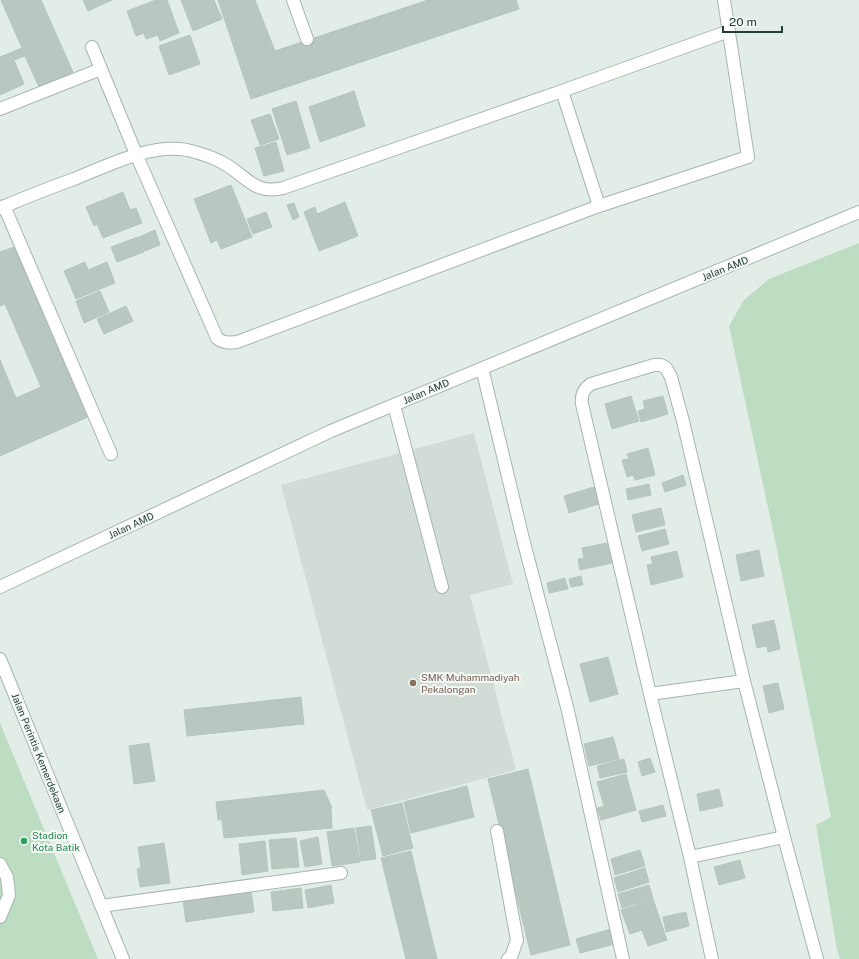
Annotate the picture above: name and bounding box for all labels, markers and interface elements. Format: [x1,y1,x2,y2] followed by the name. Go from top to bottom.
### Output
[723,8,782,34] scale bar
[729,15,757,29] text: 20 m
[700,253,750,283] street label: Jalan AMD
[401,376,451,406] street label: Jalan AMD
[106,509,156,541] street label: Jalan AMD
[421,671,520,695] place label: SMK Muhammadiyah Pekalongan
[408,678,418,688] marker: SMK Muhammadiyah Pekalongan
[9,691,69,815] street label: Jalan Perintis Kemerdekaan
[32,829,80,853] place label: Stadion Kota Batik
[19,836,29,846] marker: Stadion Kota Batik

